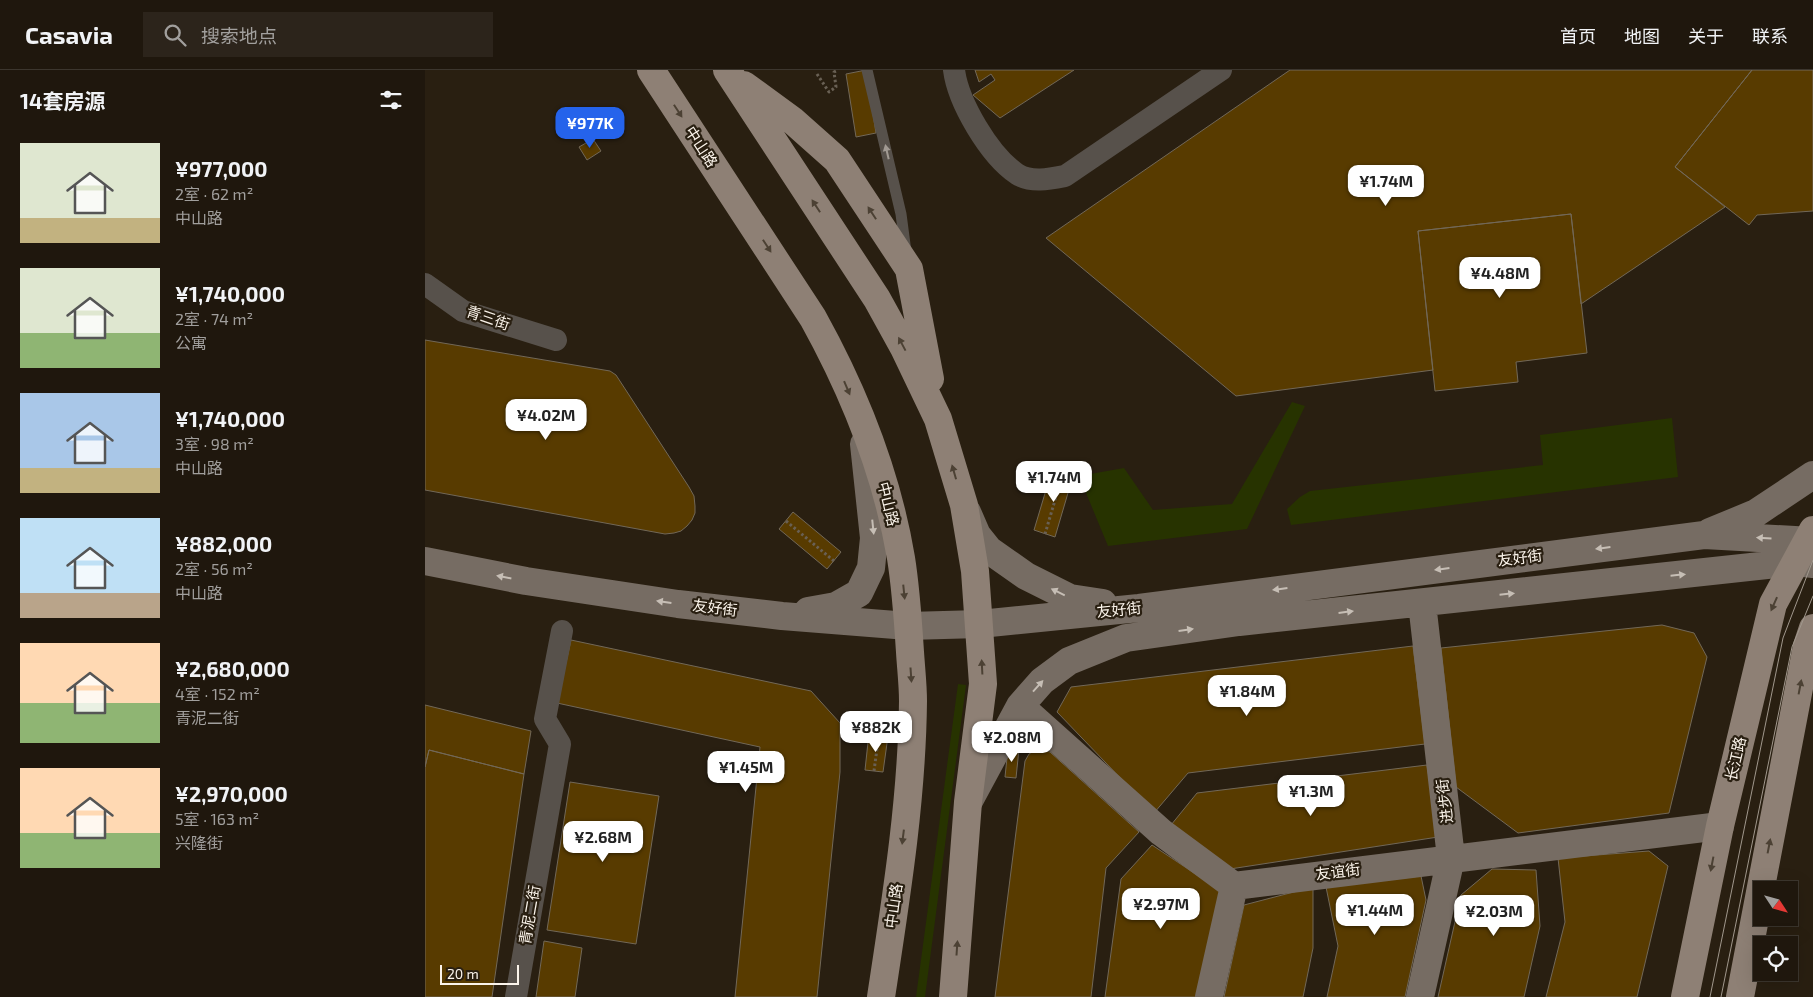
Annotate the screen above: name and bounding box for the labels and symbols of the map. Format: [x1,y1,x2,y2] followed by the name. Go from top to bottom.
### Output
[673,104,682,117] one-way arrow
[555,106,625,149] pin: ¥977K
[682,123,722,170] street label: 中山路
[883,145,891,160] one-way arrow
[1345,164,1427,207] pin: ¥1.74M
[811,199,821,213] one-way arrow
[868,207,877,220] one-way arrow
[762,240,772,253] one-way arrow
[1459,256,1541,299] pin: ¥4.48M
[464,301,513,333] street label: 青三街
[897,337,906,351] one-way arrow
[843,381,851,395] one-way arrow
[505,398,587,441] pin: ¥4.02M
[1013,460,1095,503] pin: ¥1.74M
[950,464,958,479] one-way arrow
[875,480,903,528] street label: 中山路
[869,519,877,535] one-way arrow
[1756,534,1772,542] one-way arrow
[1594,544,1610,552] one-way arrow
[1496,545,1543,569] street label: 友好街
[1433,565,1449,573] one-way arrow
[1670,571,1686,579] one-way arrow
[496,572,512,580] one-way arrow
[900,584,908,600] one-way arrow
[1272,585,1288,593] one-way arrow
[1051,587,1065,595] one-way arrow
[1500,590,1516,598] one-way arrow
[692,595,739,619] street label: 友好街
[656,597,672,605] one-way arrow
[1770,597,1778,611] one-way arrow
[1096,598,1142,620] street label: 友好街
[1338,608,1354,616] one-way arrow
[1179,625,1195,633] one-way arrow
[977,658,985,674] one-way arrow
[908,667,916,683] one-way arrow
[1206,674,1288,717] pin: ¥1.84M
[1796,678,1804,694] one-way arrow
[1032,680,1044,692] one-way arrow
[841,710,911,753] pin: ¥882K
[971,720,1053,763] pin: ¥2.08M
[1721,735,1749,783] street label: 长江路
[705,750,787,793] pin: ¥1.45M
[1276,774,1346,817] pin: ¥1.3M
[1432,778,1456,825] street label: 进步街
[562,820,644,863] pin: ¥2.68M
[899,829,907,845] one-way arrow
[1765,838,1773,854] one-way arrow
[1708,857,1716,872] one-way arrow
[1314,859,1361,883] street label: 友谊街
[1753,881,1797,926] north arrow
[881,882,905,929] street label: 中山路
[515,884,543,946] street label: 青泥二街
[1120,888,1202,930] pin: ¥2.97M
[1334,894,1416,936] pin: ¥1.44M
[1453,894,1535,937] pin: ¥2.03M
[953,940,961,956] one-way arrow
[440,962,519,985] scale bar

